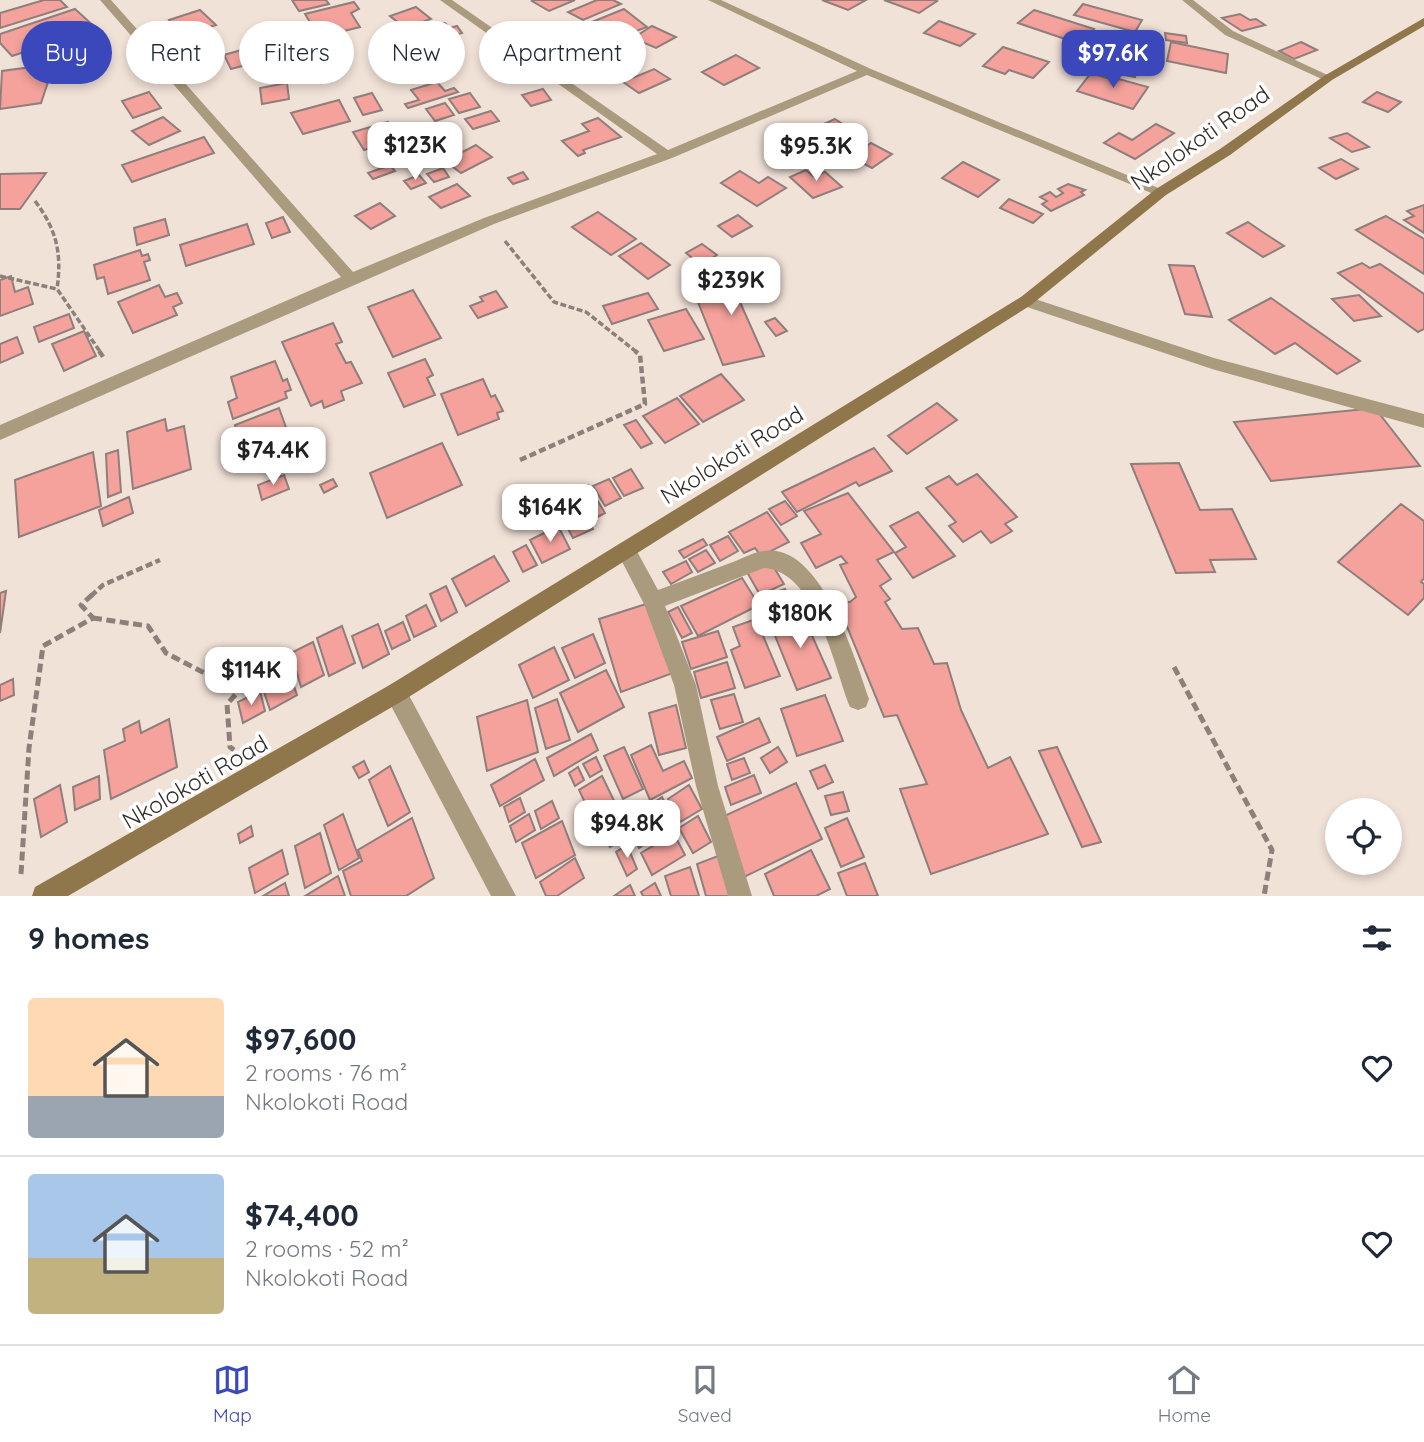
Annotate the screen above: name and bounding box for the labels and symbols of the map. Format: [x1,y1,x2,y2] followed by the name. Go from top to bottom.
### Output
[1056,31,1170,90] pin: $97.6K
[1125,79,1275,196] street label: Nkolokoti Road
[366,122,464,182] pin: $123K
[759,124,873,183] pin: $95.3K
[682,258,780,317] pin: $239K
[655,399,809,510] street label: Nkolokoti Road
[216,428,330,487] pin: $74.4K
[501,484,599,544] pin: $164K
[751,590,849,650] pin: $180K
[202,648,300,707] pin: $114K
[117,728,273,835] street label: Nkolokoti Road
[570,800,684,860] pin: $94.8K

